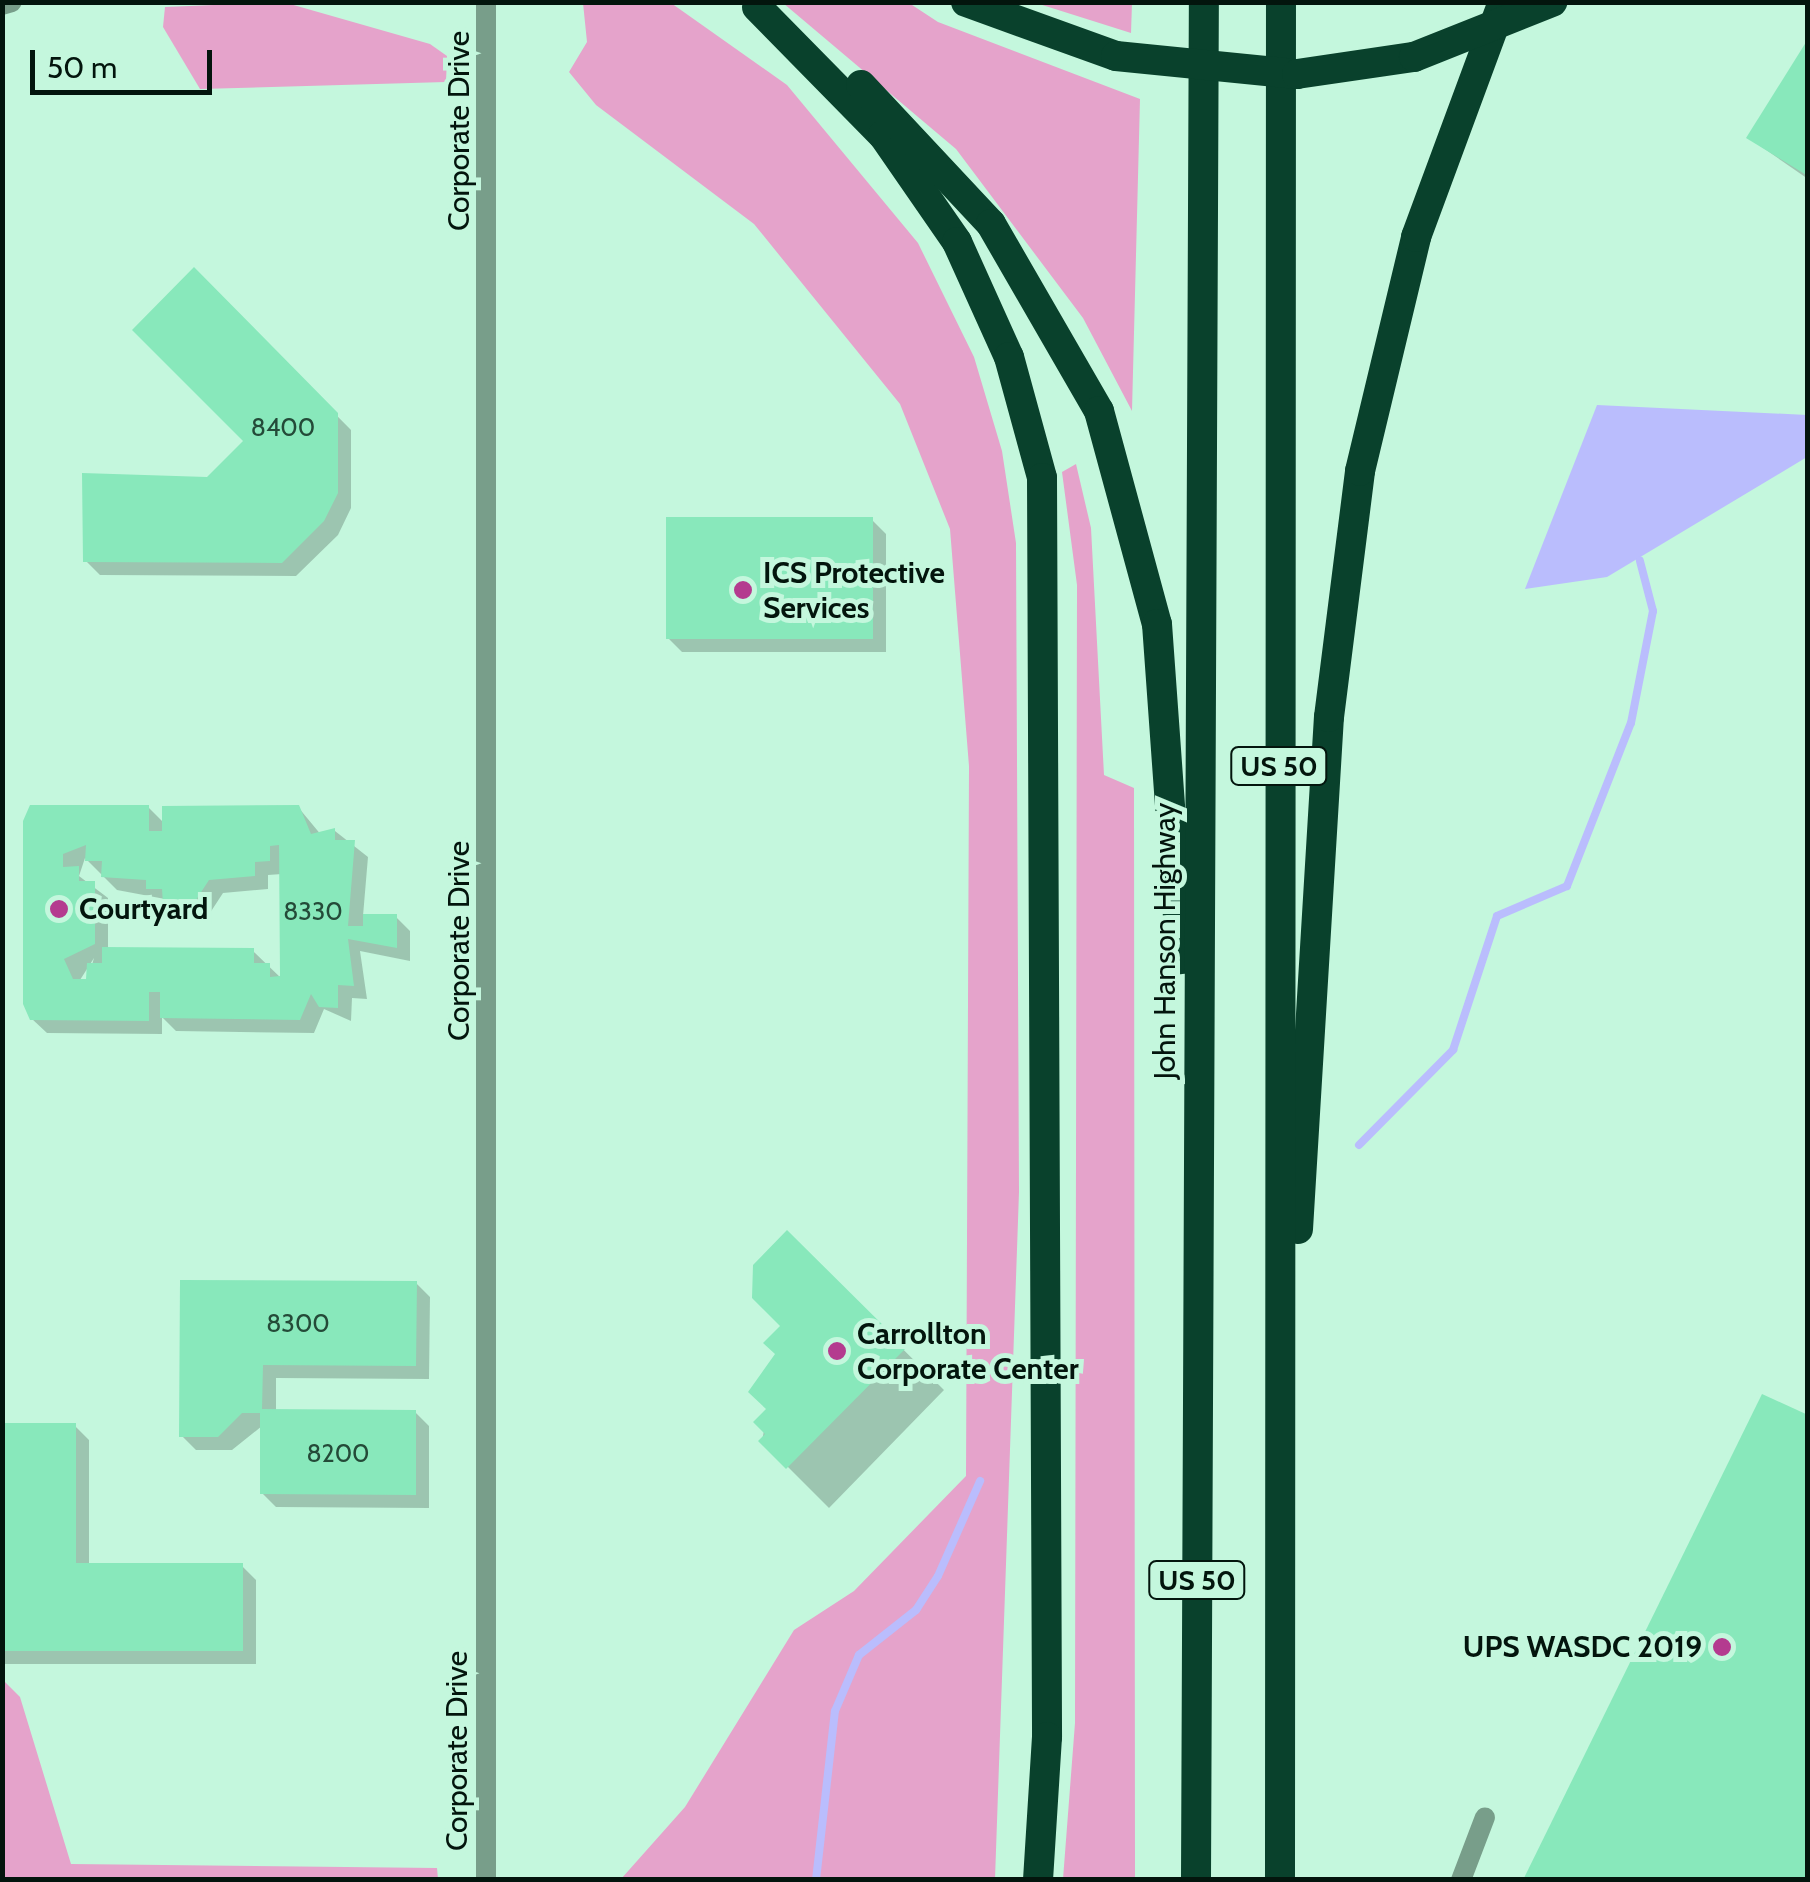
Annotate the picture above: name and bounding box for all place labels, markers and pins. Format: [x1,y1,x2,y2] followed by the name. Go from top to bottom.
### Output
[763,555,945,626] place label: ICS Protective Services
[732,579,754,601] marker: ICS Protective Services
[79,891,208,927] place label: Courtyard
[48,898,70,920] marker: Courtyard
[857,1316,1079,1386] place label: Carrollton Corporate Center
[826,1340,848,1362] marker: Carrollton Corporate Center
[1463,1629,1702,1665] place label: UPS WASDC 2019
[1711,1636,1733,1658] marker: UPS WASDC 2019

